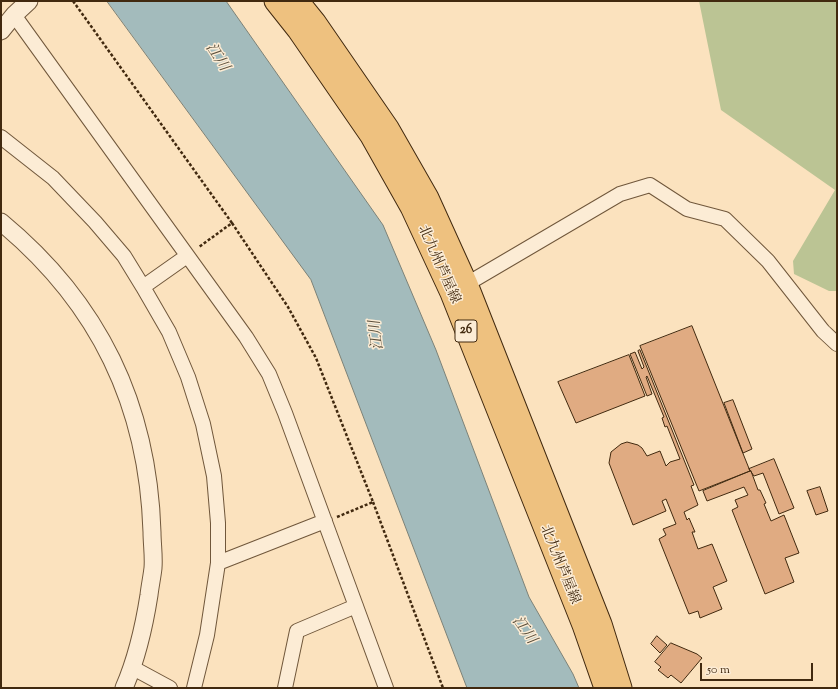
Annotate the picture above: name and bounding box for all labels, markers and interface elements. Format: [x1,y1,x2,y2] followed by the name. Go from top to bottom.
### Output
[200,41,232,75] water label: 江川
[413,223,463,307] street label: 北九州芦屋線
[367,319,389,351] water label: 江川
[455,320,477,342] road number: 26
[535,523,583,607] street label: 北九州芦屋線
[507,614,539,648] water label: 江川
[702,655,815,681] scale bar
[707,661,730,679] text: 50 m

